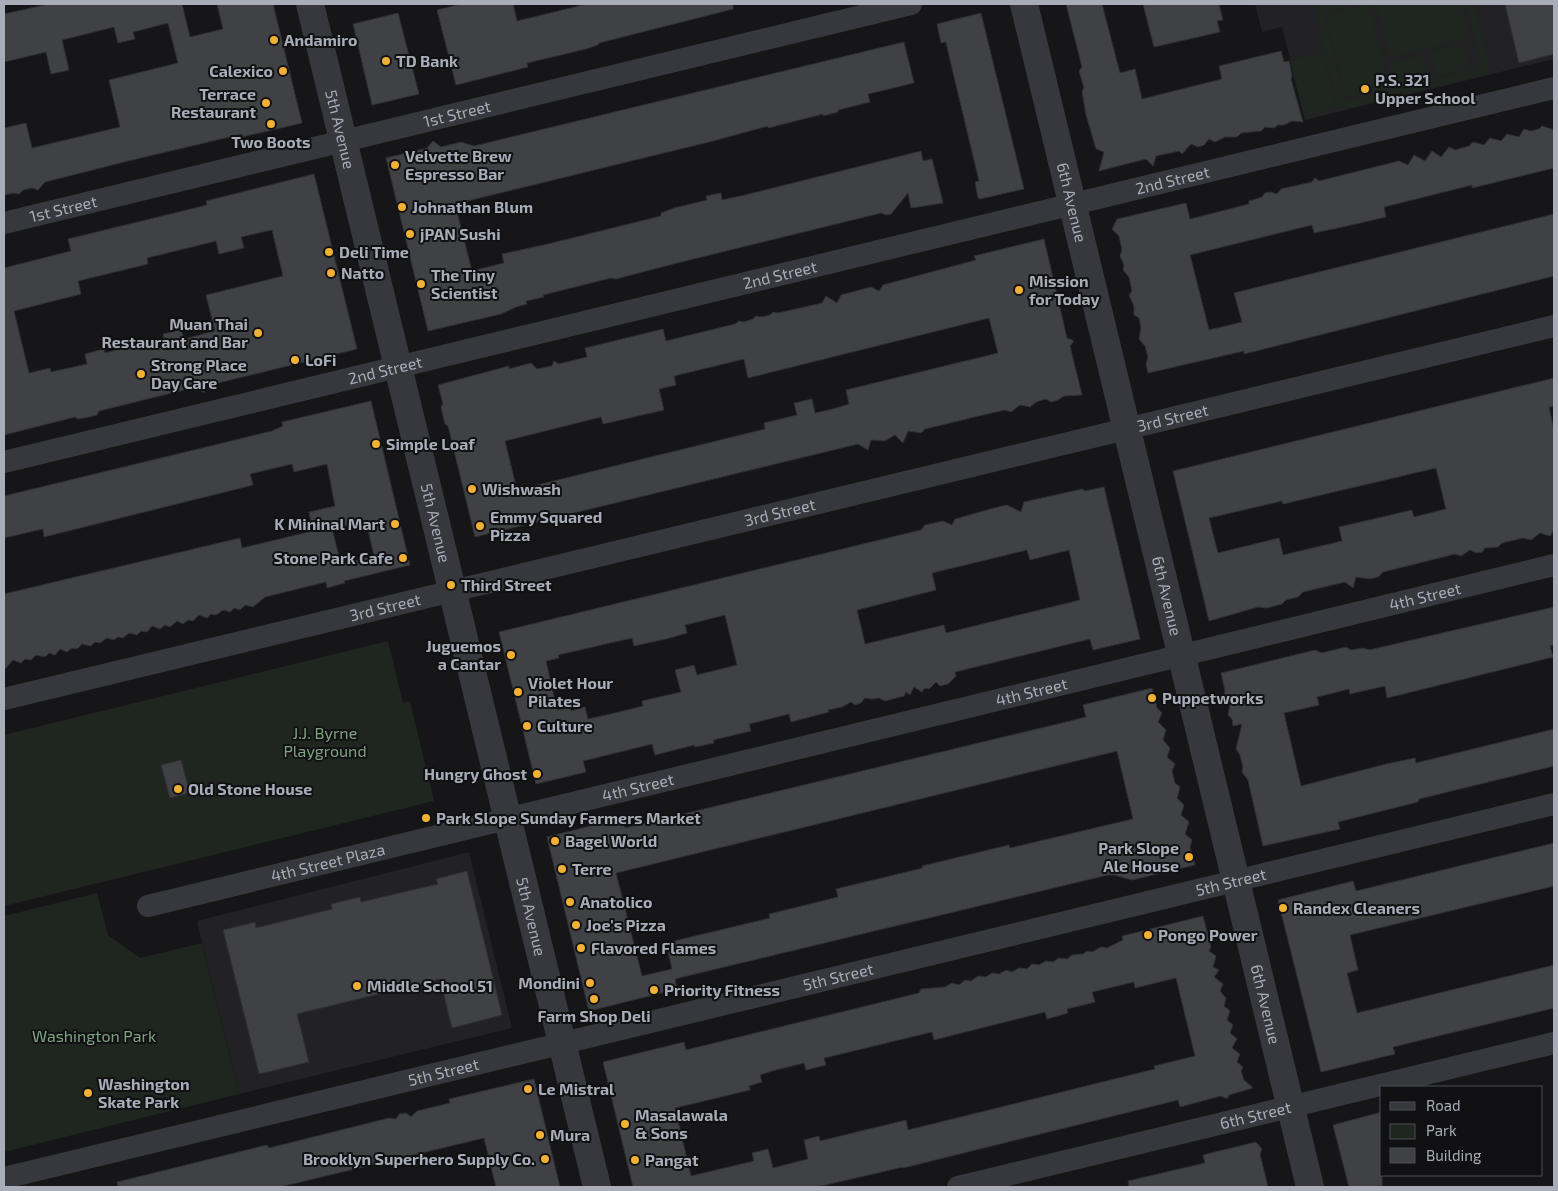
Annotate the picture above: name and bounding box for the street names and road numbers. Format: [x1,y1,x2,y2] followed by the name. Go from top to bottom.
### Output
[322,88,360,171] street label: 5th Avenue
[421,96,492,130] street label: 1st Street
[1054,160,1091,244] street label: 6th Avenue
[1133,161,1211,198] street label: 2nd Street
[28,191,99,225] street label: 1st Street
[741,256,819,292] street label: 2nd Street
[346,351,424,388] street label: 2nd Street
[1135,400,1210,435] street label: 3rd Street
[418,481,455,564] street label: 5th Avenue
[742,494,817,530] street label: 3rd Street
[1149,554,1186,638] street label: 6th Avenue
[1387,578,1463,614] street label: 4th Street
[348,589,422,625] street label: 3rd Street
[993,673,1069,709] street label: 4th Street
[600,769,676,805] street label: 4th Street
[269,839,387,885] street label: 4th Street Plaza
[1193,864,1268,899] street label: 5th Street
[513,875,551,958] street label: 5th Avenue
[801,959,875,994] street label: 5th Street
[1247,962,1285,1046] street label: 6th Avenue
[406,1054,481,1089] street label: 5th Street
[1218,1097,1293,1132] street label: 6th Street

